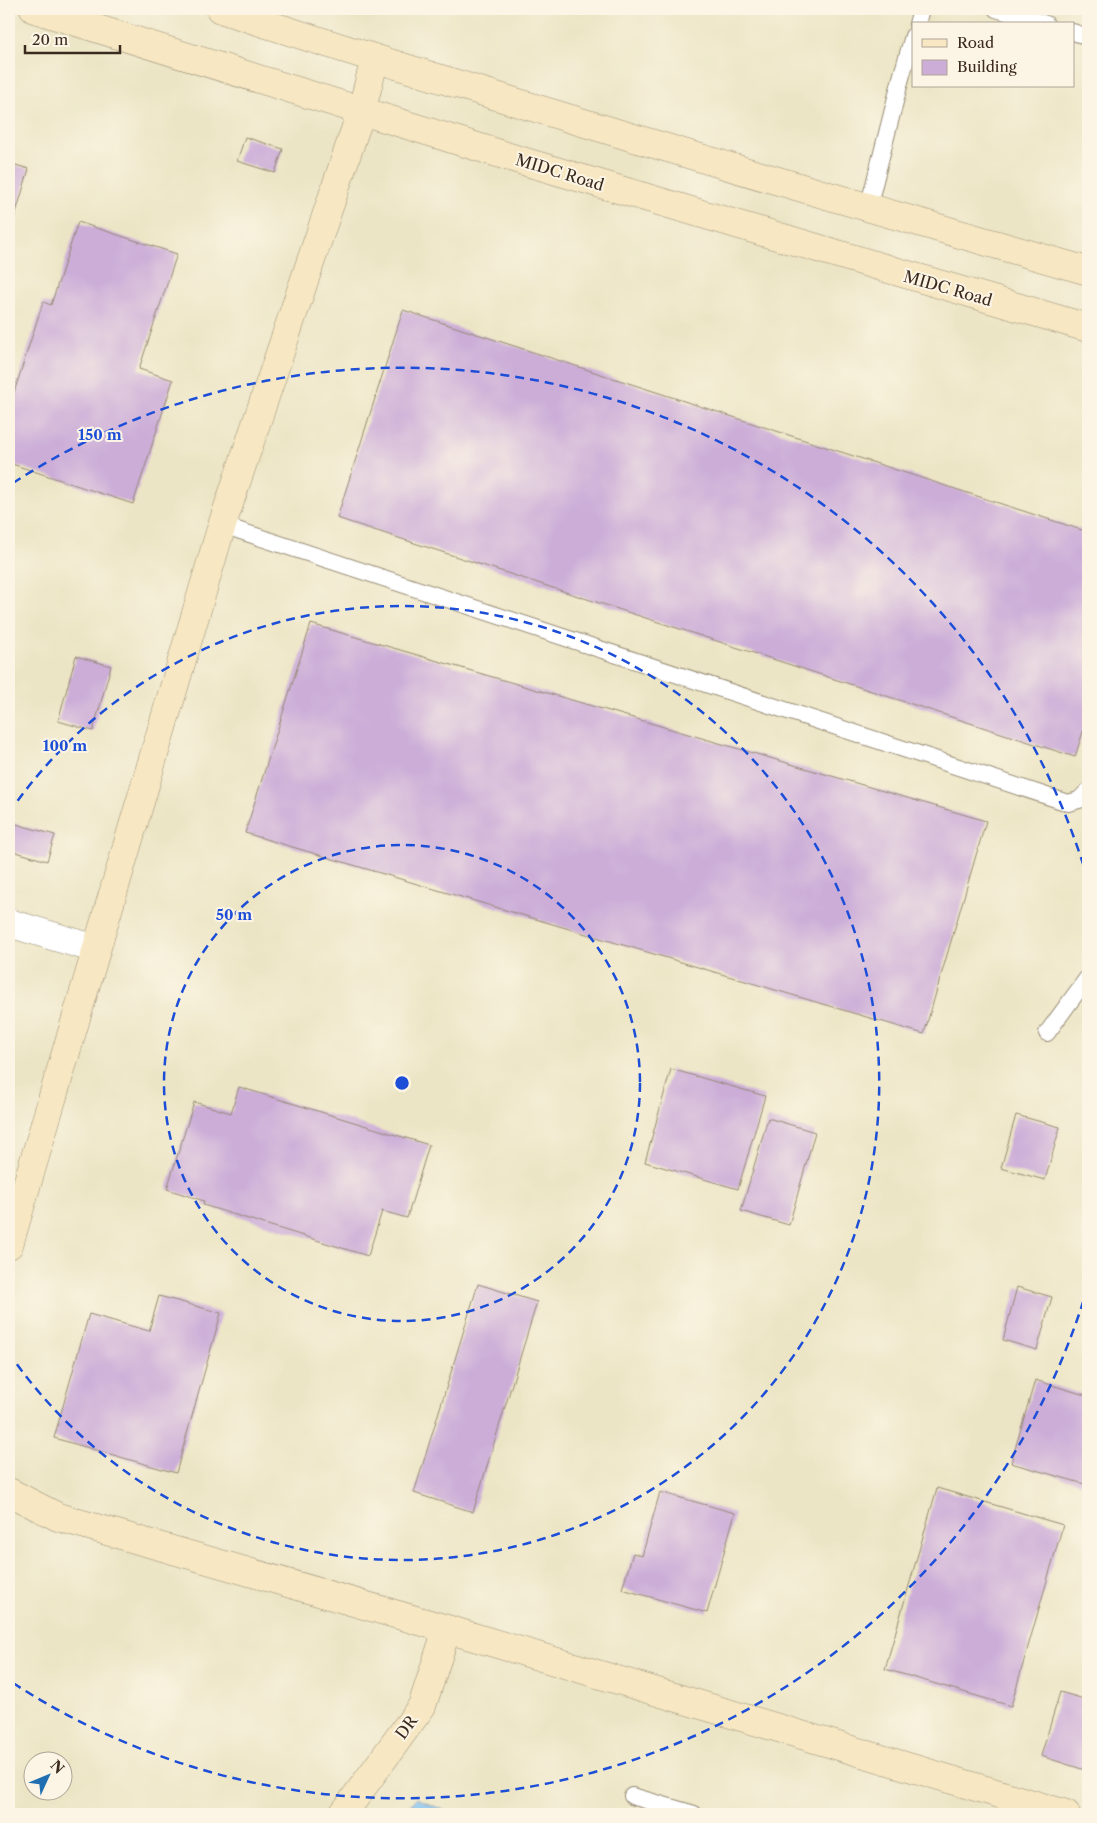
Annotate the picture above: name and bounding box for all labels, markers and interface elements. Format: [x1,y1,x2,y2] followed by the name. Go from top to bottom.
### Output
[25,22,120,54] scale bar
[912,22,1074,88] legend
[32,30,68,49] text: 20 m
[957,33,994,52] text: Road
[957,57,1017,76] text: Building
[513,149,607,195] street label: MIDC Road
[901,266,995,310] street label: MIDC Road
[78,425,122,444] text: 150 m
[43,736,87,755] text: 100 m
[216,905,252,924] text: 50 m
[393,1074,411,1092] centre of rings
[391,1710,422,1743] street label: DR
[22,1750,72,1800] north arrow
[47,1756,68,1778] text: N

